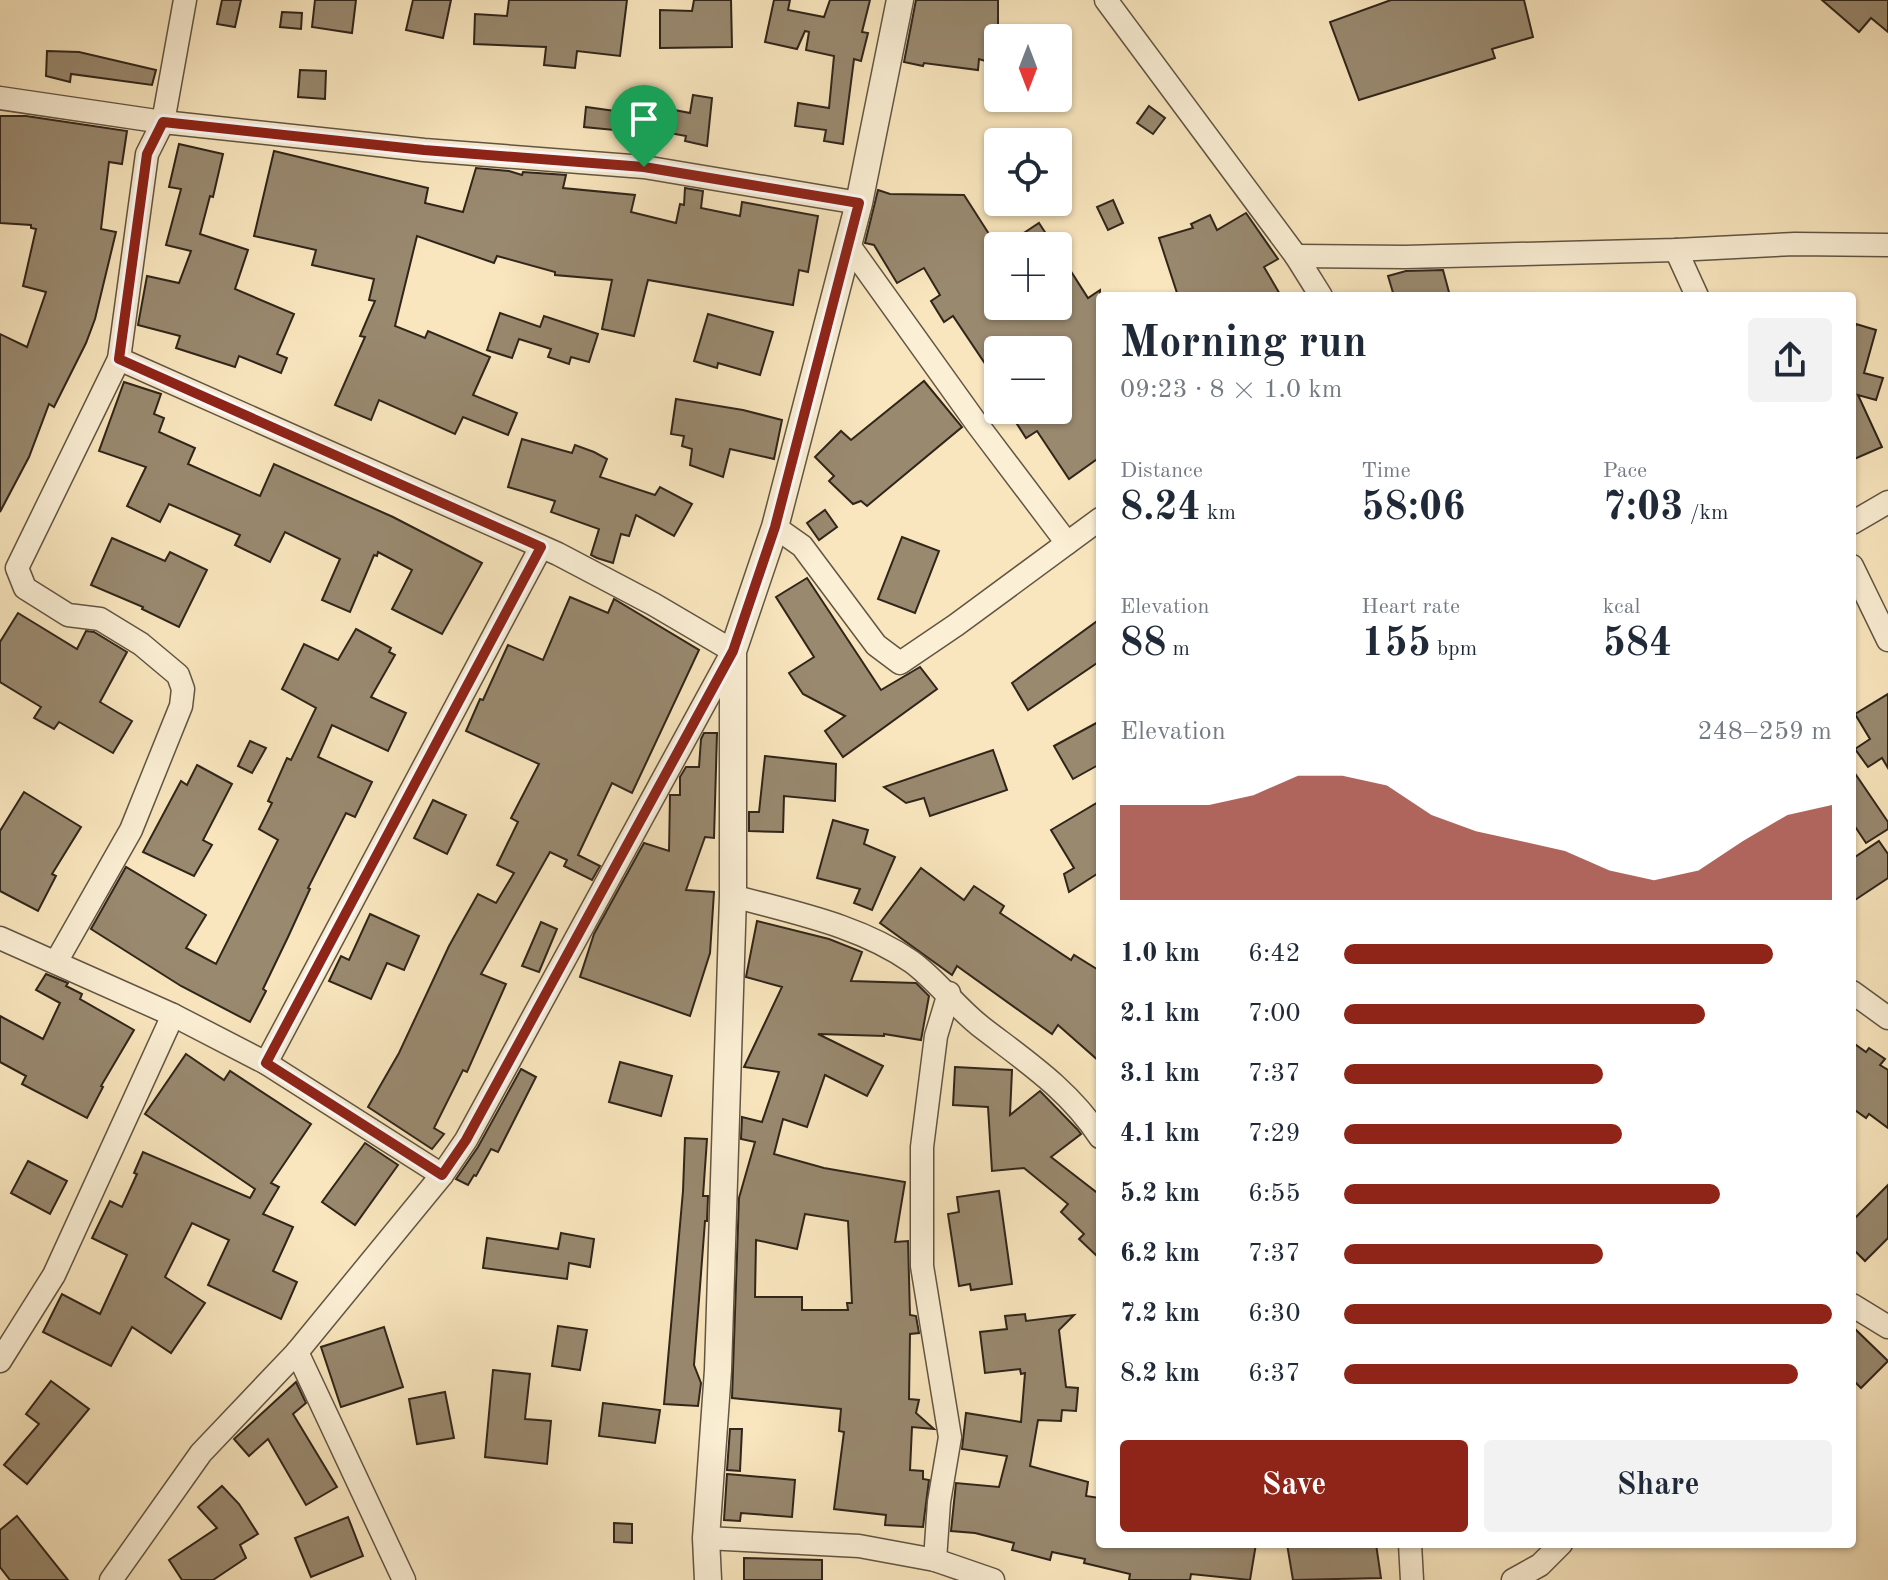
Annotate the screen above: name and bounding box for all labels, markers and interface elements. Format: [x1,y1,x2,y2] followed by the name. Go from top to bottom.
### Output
[984,24,1072,112] north arrow
[984,24,1072,424] map controls
[610,85,678,167] pin
[622,97,666,141] icon: arrive
[984,128,1072,216] button: locate
[984,232,1072,320] button: +
[1748,318,1832,402] button: share
[1120,322,1367,366] text: Morning run
[984,336,1072,424] button: −
[1120,377,1342,403] text: 09:23 · 8 × 1.0 km
[1120,460,1203,482] text: Distance
[1361,460,1411,482] text: Time
[1603,460,1647,482] text: Pace
[1120,489,1201,529] text: 8.24
[1361,489,1465,529] text: 58:06
[1603,489,1683,529] text: 7:03
[1201,502,1236,524] text: km
[1683,502,1728,524] text: /km
[1120,596,1210,618] text: Elevation
[1361,596,1460,618] text: Heart rate
[1603,596,1641,618] text: kcal
[1120,625,1166,665] text: 88
[1361,625,1431,665] text: 155
[1603,625,1672,665] text: 584
[1166,638,1190,660] text: m
[1431,638,1477,660] text: bpm
[1120,719,1226,745] text: Elevation
[1697,719,1832,745] text: 248–259 m
[1120,941,1200,967] text: 1.0 km
[1248,941,1301,967] text: 6:42
[1120,1001,1200,1027] text: 2.1 km
[1248,1001,1301,1027] text: 7:00
[1120,1061,1200,1087] text: 3.1 km
[1248,1061,1301,1087] text: 7:37
[1120,1121,1200,1147] text: 4.1 km
[1248,1121,1301,1147] text: 7:29
[1120,1181,1200,1207] text: 5.2 km
[1248,1181,1301,1207] text: 6:55
[1120,1241,1200,1267] text: 6.2 km
[1248,1241,1301,1267] text: 7:37
[1120,1301,1200,1327] text: 7.2 km
[1248,1301,1301,1327] text: 6:30
[1120,1361,1200,1387] text: 8.2 km
[1248,1361,1301,1387] text: 6:37
[1120,1440,1468,1532] button: Save
[1484,1440,1832,1532] button: Share

